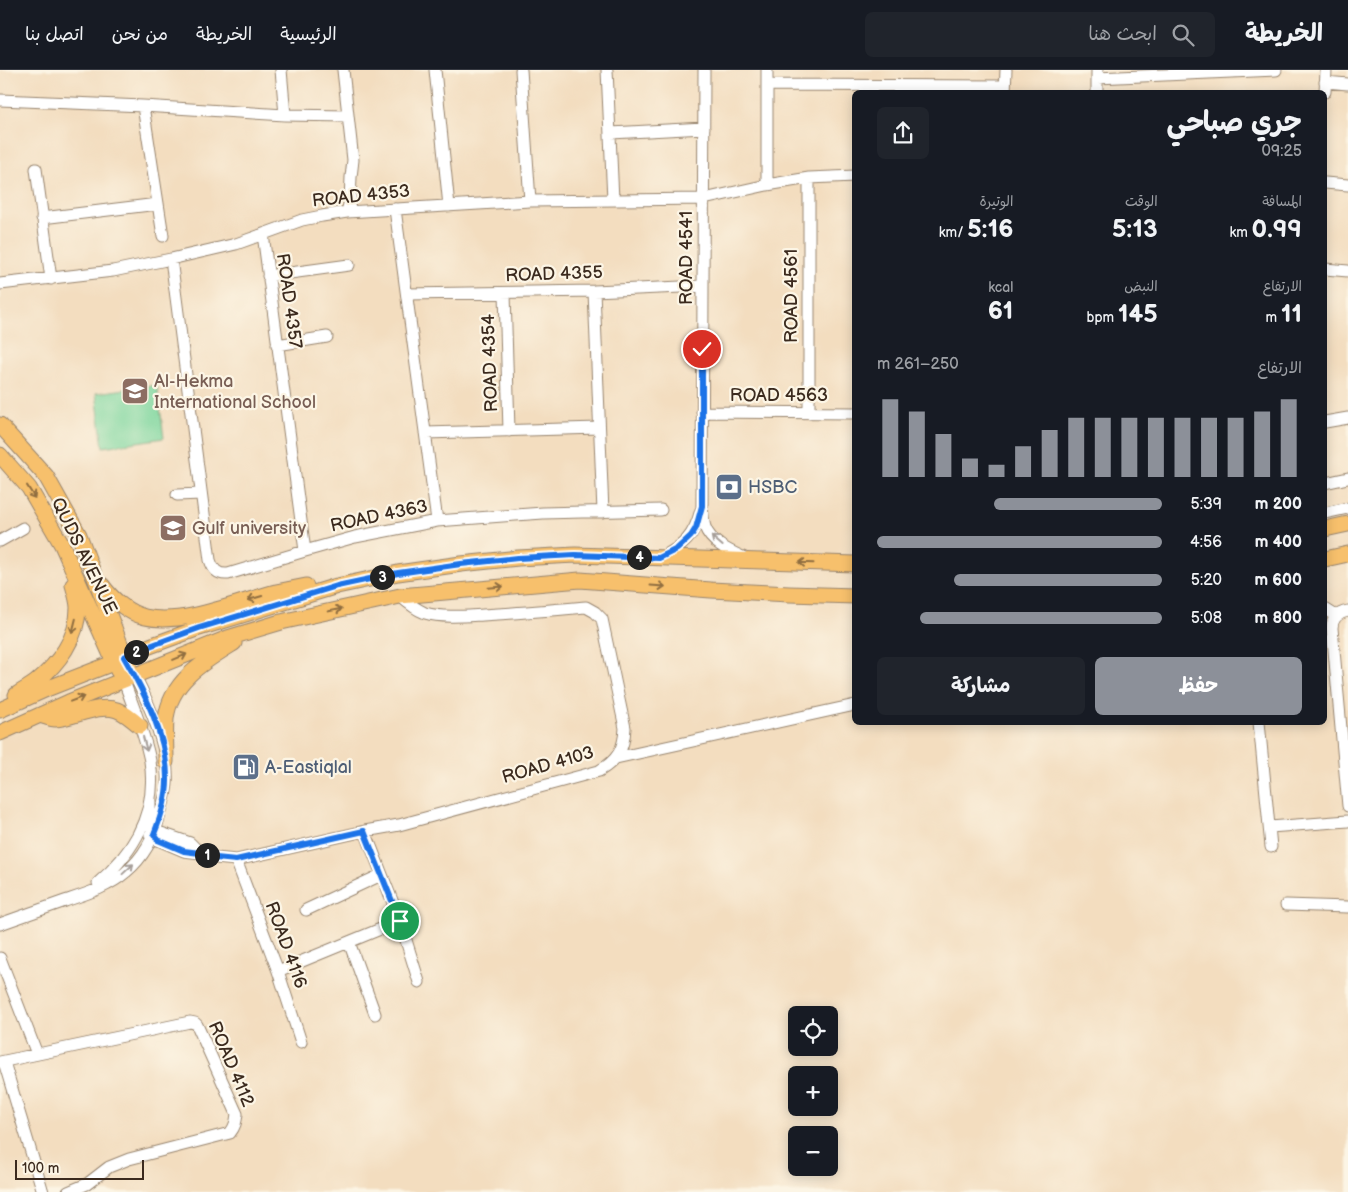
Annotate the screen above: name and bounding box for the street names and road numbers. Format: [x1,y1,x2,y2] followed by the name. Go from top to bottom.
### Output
[311,180,411,212] street label: ROAD 4353
[676,211,697,305] street label: ROAD 4541
[781,249,802,343] street label: ROAD 4561
[272,252,306,350] street label: ROAD 4357
[505,262,603,286] street label: ROAD 4355
[478,314,502,412] street label: ROAD 4354
[730,385,828,406] street label: ROAD 4563
[47,494,121,618] street label: QUDS AVENUE
[328,495,430,537] street label: ROAD 4363
[500,742,596,788] street label: ROAD 4103
[261,899,311,991] street label: ROAD 4116
[204,1018,258,1110] street label: ROAD 4112

